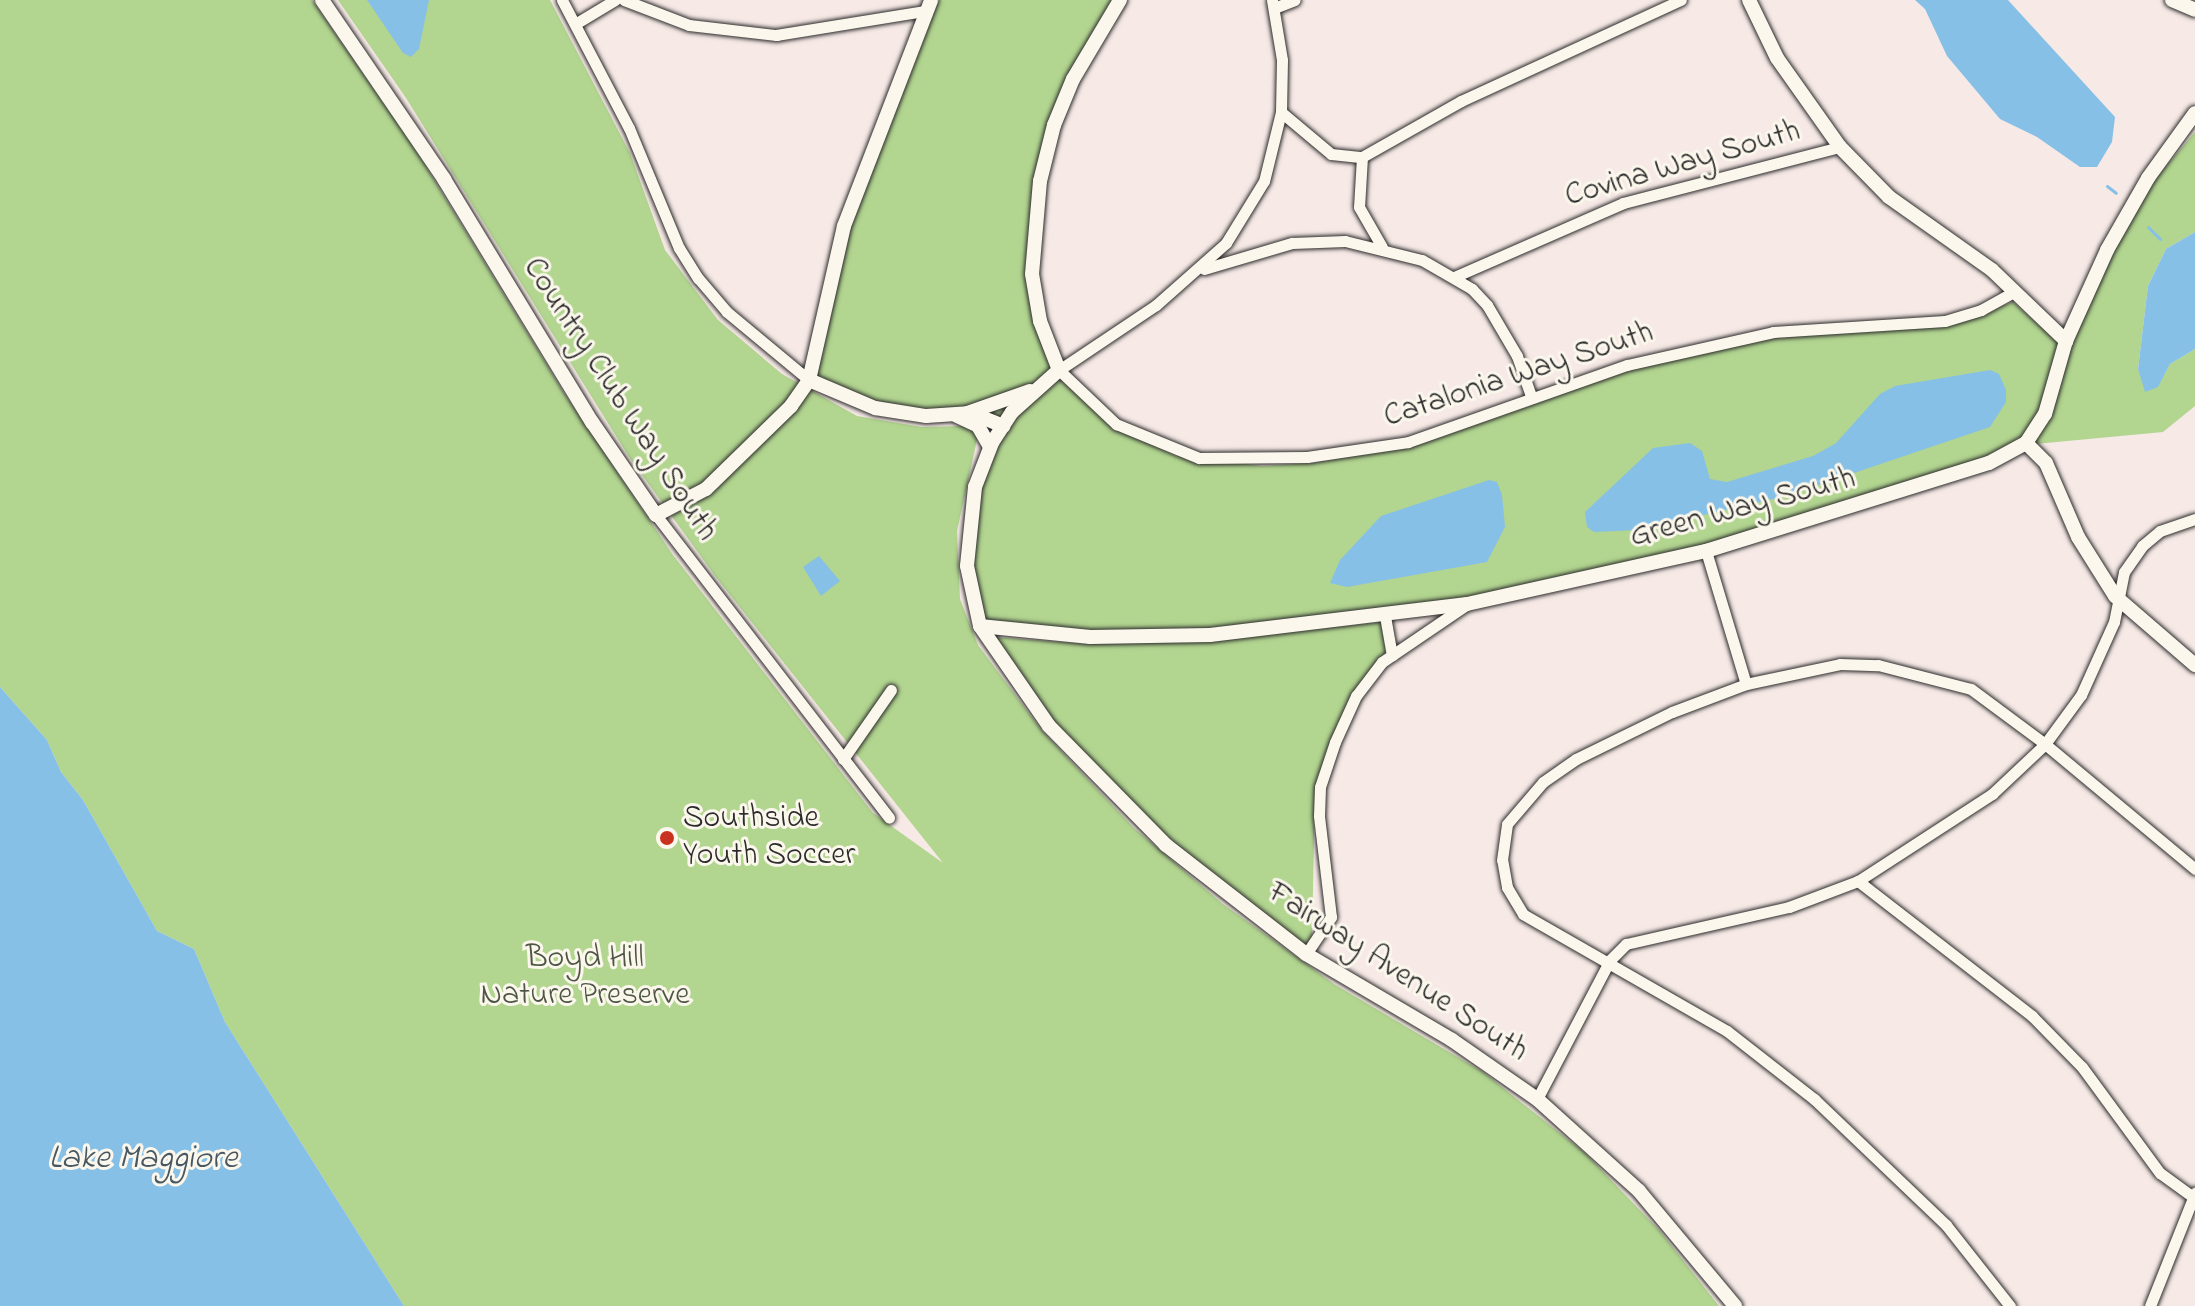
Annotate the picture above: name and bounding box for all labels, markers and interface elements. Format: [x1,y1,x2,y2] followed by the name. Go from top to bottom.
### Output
[1561,113,1805,217] street label: Covina Way South
[513,251,725,549] street label: Country Club Way South
[1379,314,1659,438] street label: Catalonia Way South
[1626,460,1860,558] street label: Green Way South
[683,801,855,876] place label: Southside Youth Soccer
[658,829,676,847] marker: Southside Youth Soccer
[1260,874,1534,1072] street label: Fairway Avenue South
[480,941,690,1016] park label: Boyd Hill Nature Preserve
[49,1140,237,1180] water label: Lake Maggiore

